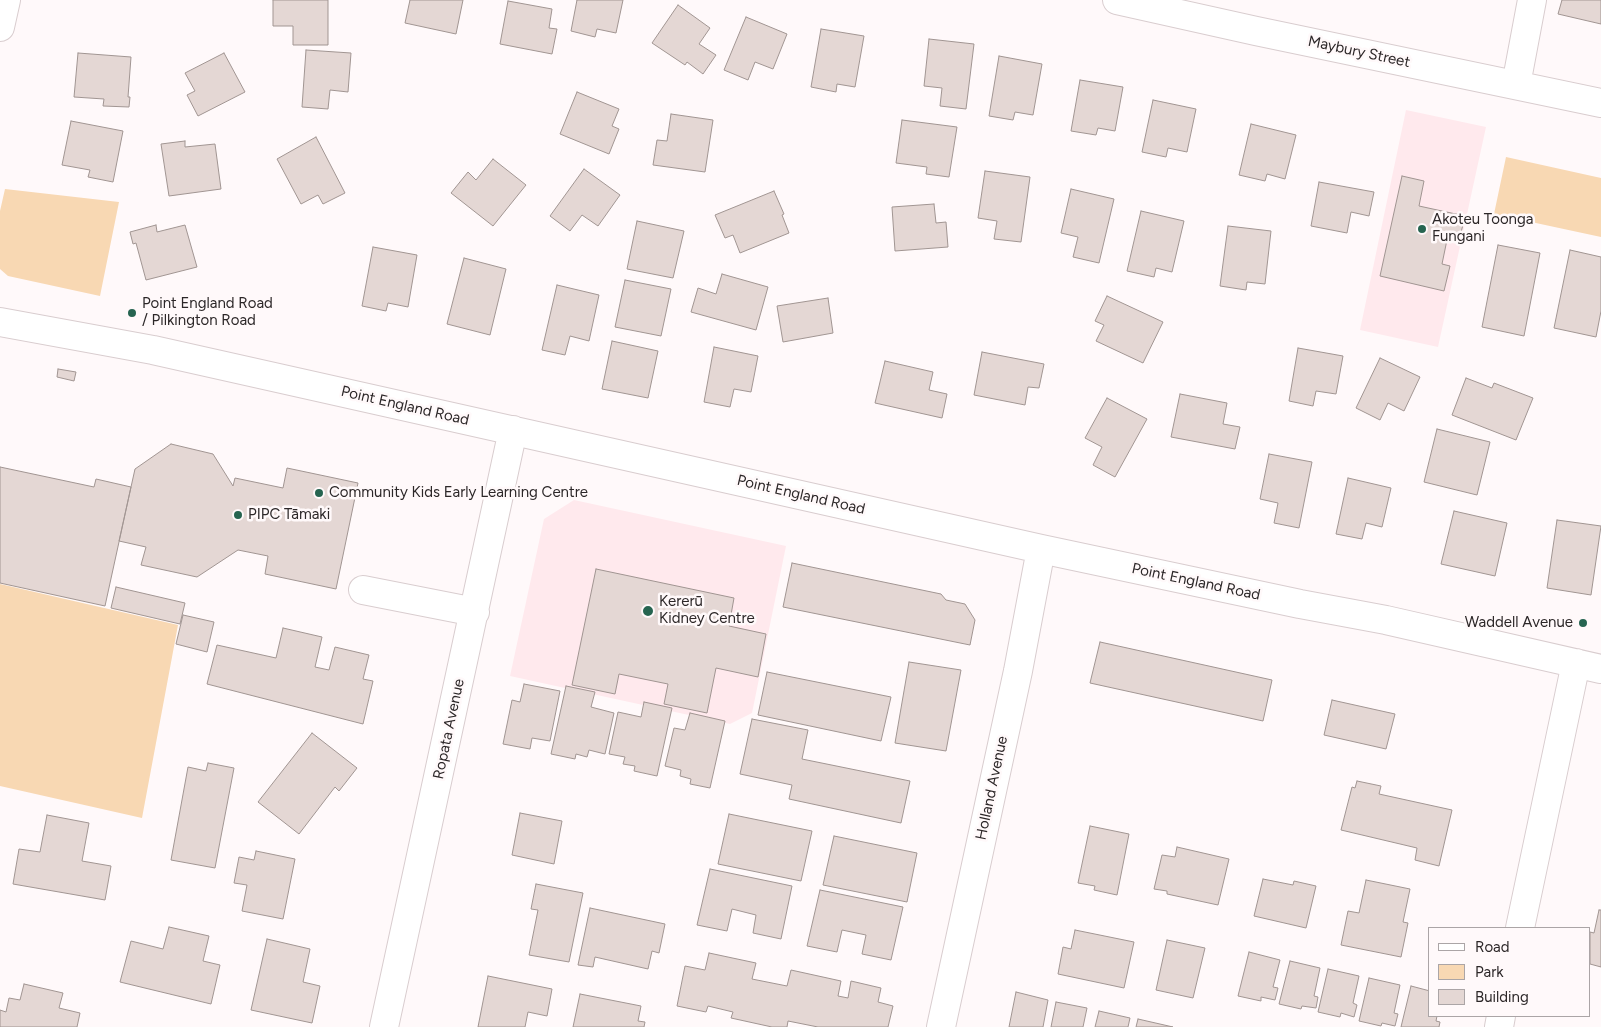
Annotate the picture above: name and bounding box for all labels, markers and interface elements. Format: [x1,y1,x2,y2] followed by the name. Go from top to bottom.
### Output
[1306,32,1412,72] street label: Maybury Street
[1432,211,1533,246] place label: Akoteu Toonga Fungani
[1416,223,1428,235] marker: Akoteu Toonga Fungani
[142,295,273,330] place label: Point England Road / Pilkington Road
[126,307,138,319] marker: Point England Road / Pilkington Road
[339,383,471,429] street label: Point England Road
[735,472,867,518] street label: Point England Road
[329,484,588,502] place label: Community Kids Early Learning Centre
[313,487,325,499] marker: Community Kids Early Learning Centre
[248,506,330,524] place label: PIPC Tāmaki
[232,509,244,521] marker: PIPC Tāmaki
[1130,560,1262,604] street label: Point England Road
[659,593,755,628] place label: Kererū Kidney Centre
[641,604,655,618] marker: Kererū Kidney Centre
[1465,614,1573,632] place label: Waddell Avenue
[1577,617,1589,629] marker: Waddell Avenue
[430,677,468,781] street label: Ropata Avenue
[972,734,1012,842] street label: Holland Avenue
[1428,927,1591,1017] legend
[1475,938,1510,956] text: Road
[1475,963,1504,981] text: Park
[1475,988,1529,1006] text: Building

